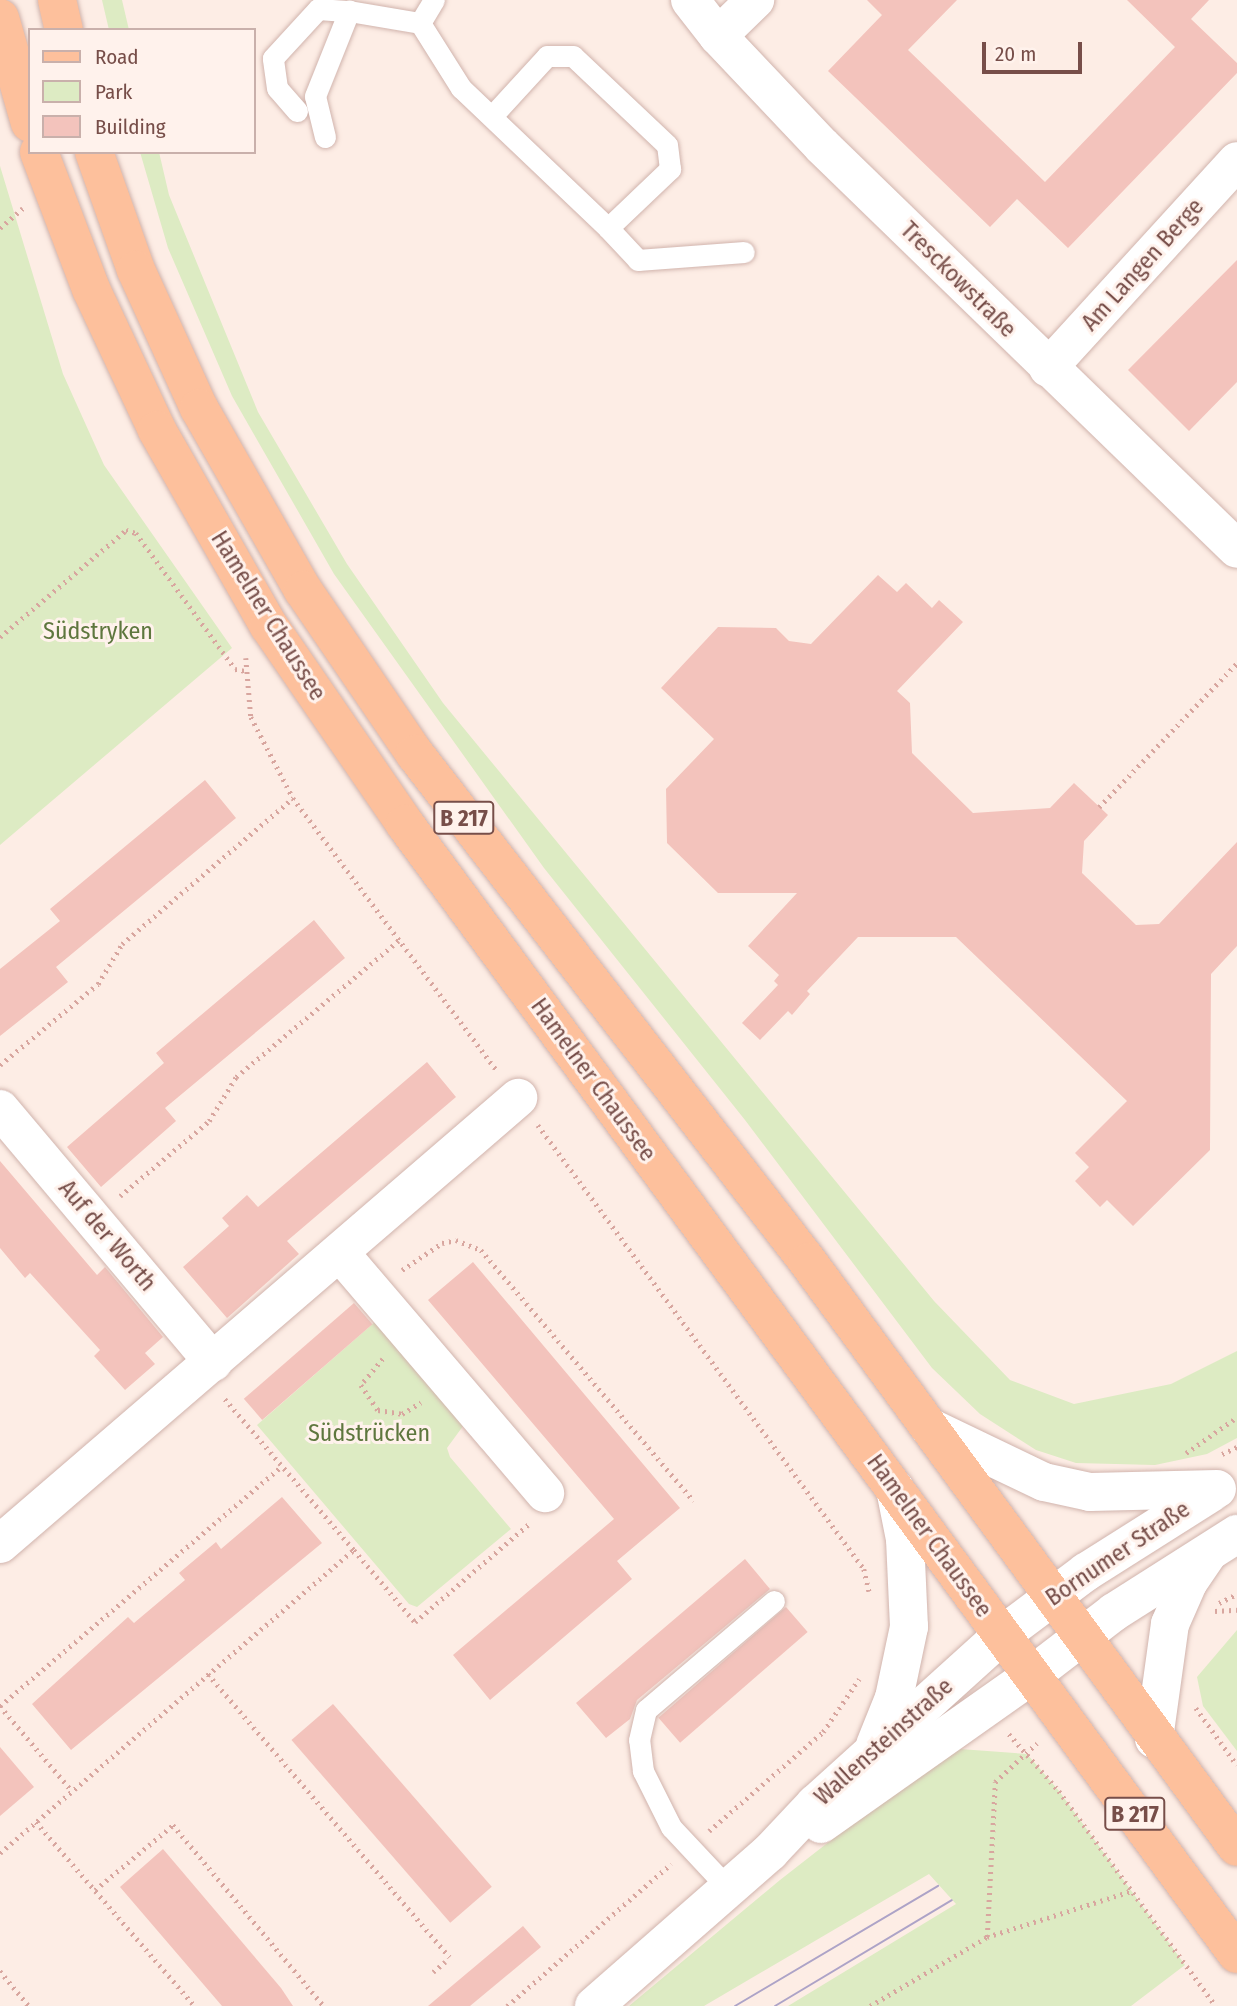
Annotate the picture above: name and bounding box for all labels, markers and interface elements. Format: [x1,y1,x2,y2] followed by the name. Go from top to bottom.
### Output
[28,28,256,154] legend
[985,28,1085,72] scale bar
[995,41,1036,67] text: 20 m
[95,44,139,70] text: Road
[95,79,132,105] text: Park
[95,114,166,140] text: Building
[1076,193,1210,337] street label: Am Langen Berge
[894,216,1022,344] street label: Tresckowstraße
[204,526,332,706] street label: Hamelner Chaussee
[43,618,153,646] park label: Südstryken
[433,798,496,838] road number: B 217
[524,993,662,1167] street label: Hamelner Chaussee
[52,1175,162,1297] street label: Auf der Worth
[308,1420,430,1448] park label: Südstrücken
[860,1449,998,1623] street label: Hamelner Chaussee
[1041,1495,1195,1613] street label: Bornumer Straße
[809,1672,959,1812] street label: Wallensteinstraße
[1104,1795,1166,1834] road number: B 217

